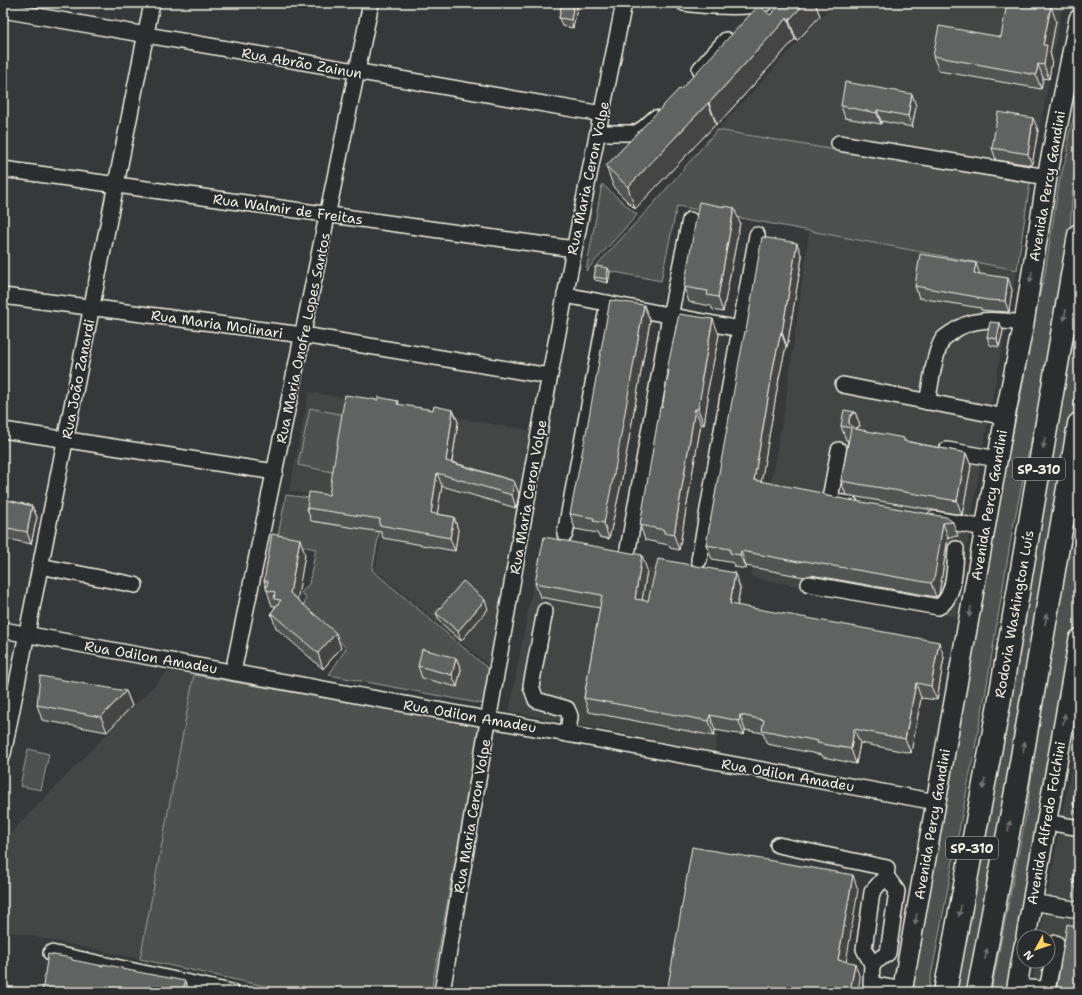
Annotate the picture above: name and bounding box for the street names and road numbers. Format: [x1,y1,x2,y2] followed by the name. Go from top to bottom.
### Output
[240,44,364,83] street label: Rua Abrão Zainun
[563,99,613,256] street label: Rua Maria Ceron Volpe
[1025,109,1069,263] street label: Avenida Percy Gandini
[212,190,364,228] street label: Rua Walmir de Freitas
[272,231,334,445] street label: Rua Maria Onofre Lopes Santos
[150,306,284,342] street label: Rua Maria Molinari
[58,317,98,441] street label: Rua João Zanardi
[506,418,550,576] street label: Rua Maria Ceron Volpe
[967,428,1011,582] street label: Avenida Percy Gandini
[1013,458,1065,480] road number: SP-310
[990,529,1038,699] street label: Rodovia Washington Luís
[83,636,219,678] street label: Rua Odilon Amadeu
[402,695,538,737] street label: Rua Odilon Amadeu
[450,737,494,895] street label: Rua Maria Ceron Volpe
[1023,740,1069,906] street label: Avenida Alfredo Folchini
[910,747,954,901] street label: Avenida Percy Gandini
[720,754,856,796] street label: Rua Odilon Amadeu
[946,837,998,859] road number: SP-310

